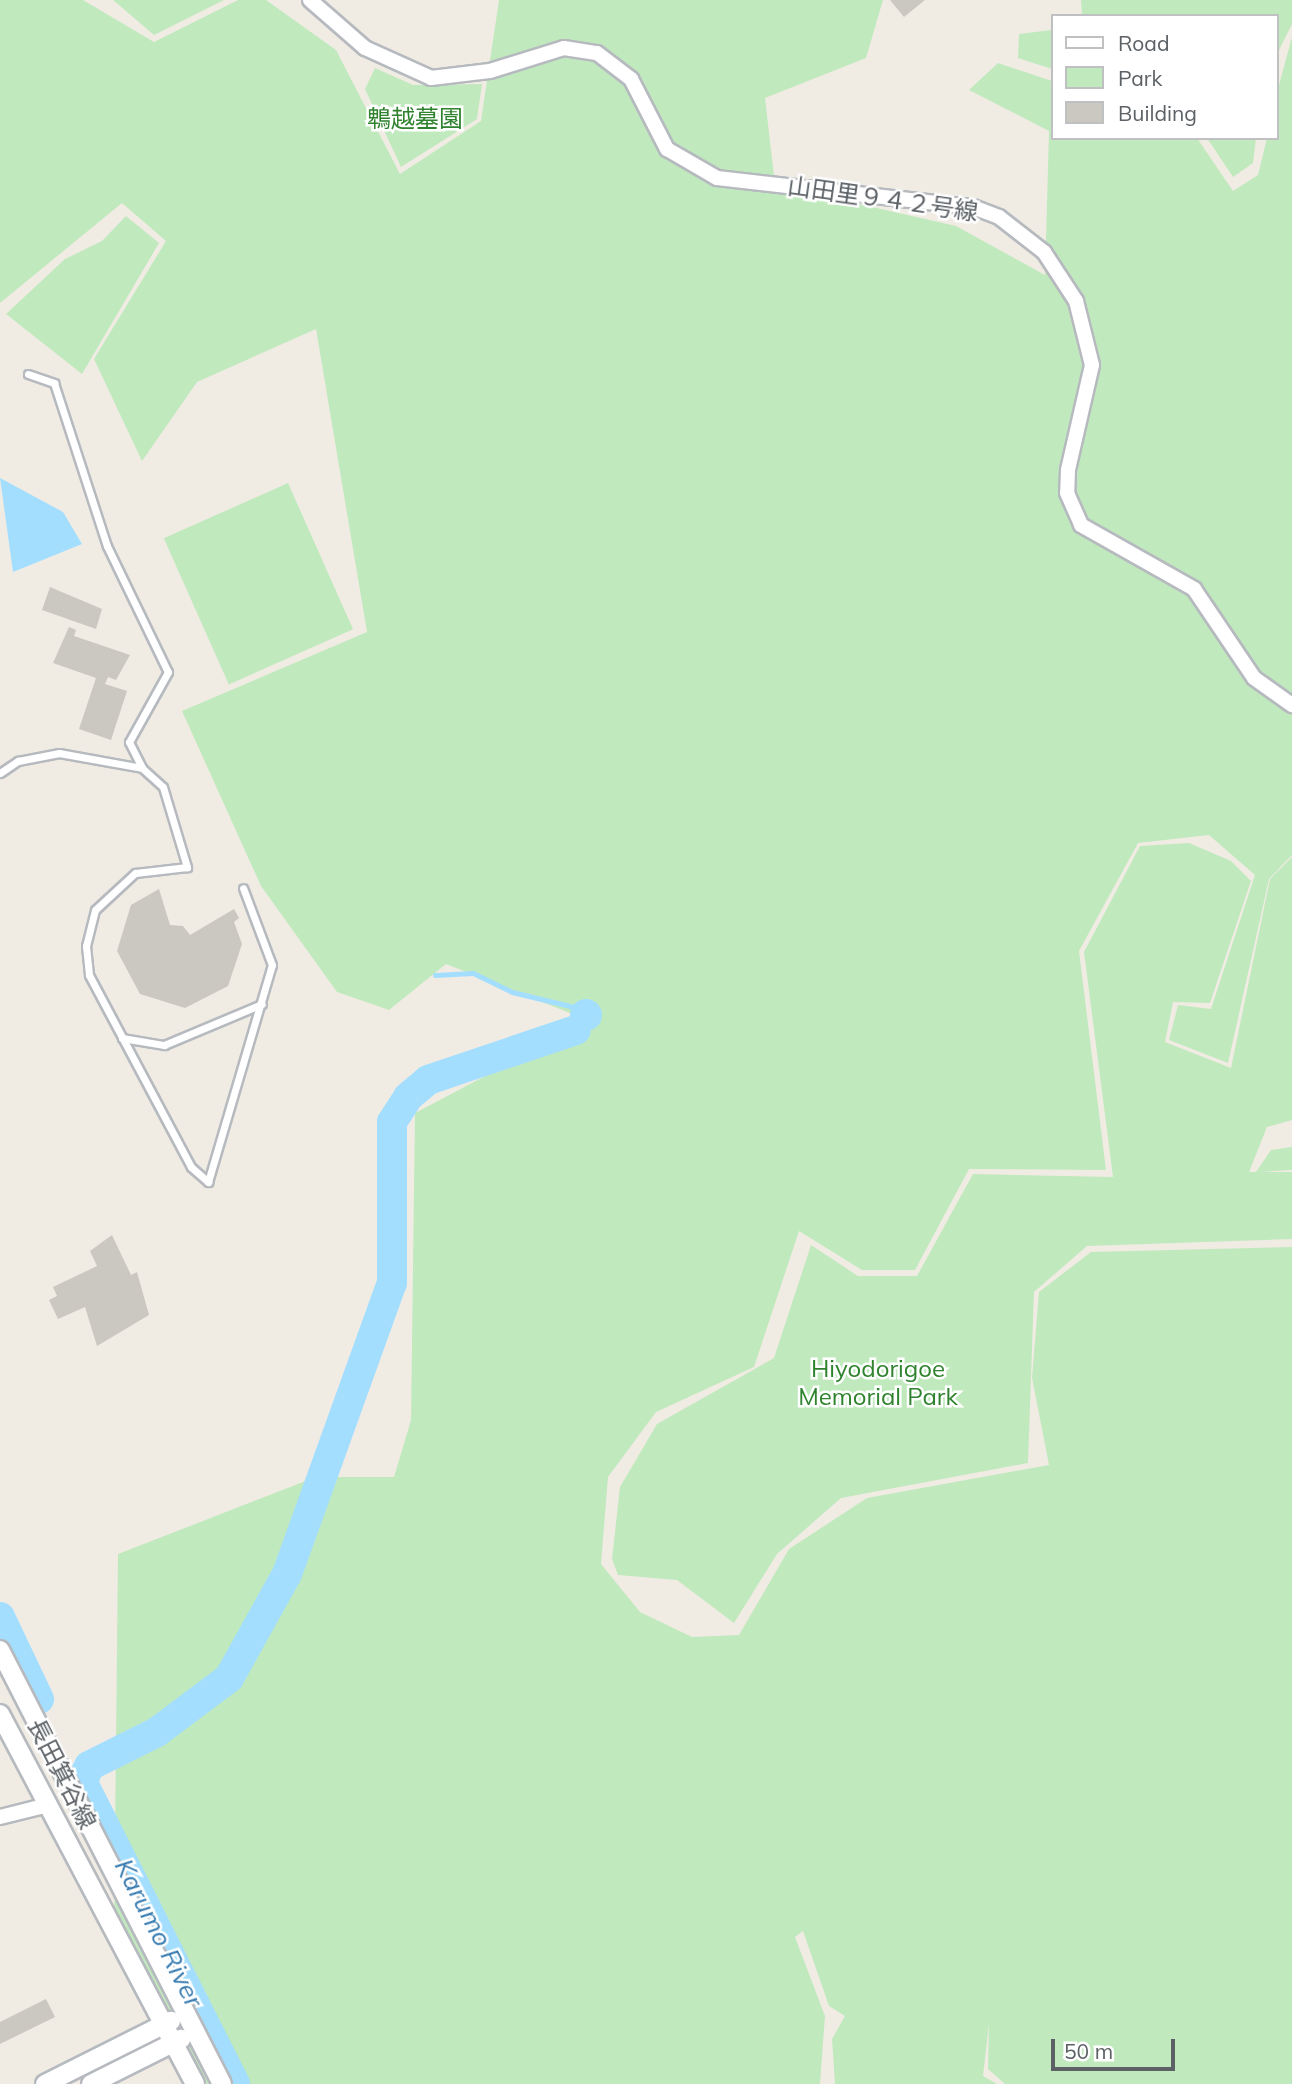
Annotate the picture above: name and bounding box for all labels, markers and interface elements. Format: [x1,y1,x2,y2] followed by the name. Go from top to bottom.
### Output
[1050,14,1278,140] legend
[1118,30,1169,56] text: Road
[1118,65,1162,91] text: Park
[1118,100,1197,126] text: Building
[367,105,463,133] park label: 鵯越墓園
[786,171,980,227] street label: 山田里９４２号線
[798,1355,958,1411] park label: Hiyodorigoe Memorial Park
[22,1714,102,1834] street label: 長田箕谷線
[108,1854,210,2012] water label: Karumo River
[1054,2024,1178,2068] scale bar
[1064,2038,1113,2064] text: 50 m

